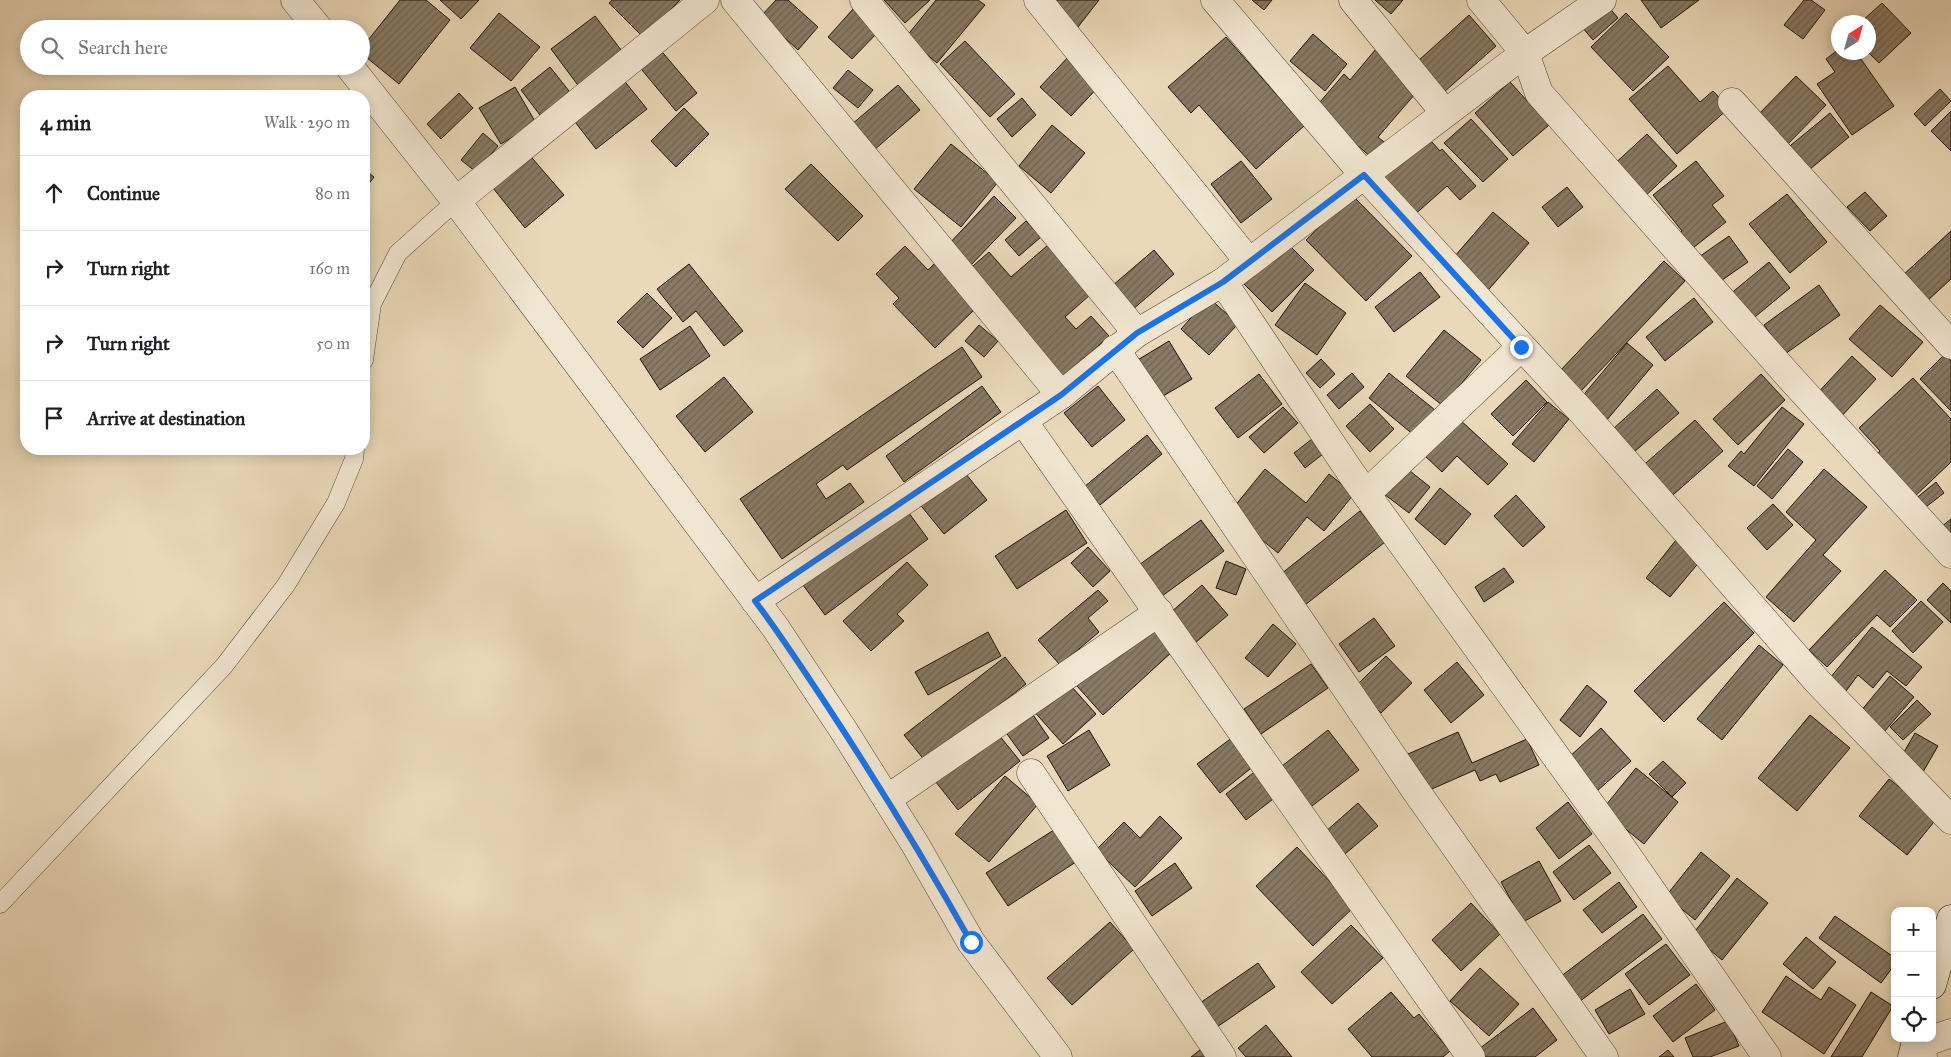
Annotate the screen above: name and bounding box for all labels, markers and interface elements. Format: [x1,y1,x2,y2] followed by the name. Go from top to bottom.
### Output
[1831,15,1876,60] north arrow
[20,20,370,75] search box
[38,34,66,62] icon: search
[78,36,168,59] text: Search here
[40,110,91,136] text: 4 min
[264,113,350,132] text: Walk · 290 m
[40,179,68,207] icon: ahead
[87,182,160,205] text: Continue
[315,184,350,203] text: 80 m
[40,254,68,282] icon: right
[87,257,170,280] text: Turn right
[309,259,350,278] text: 160 m
[40,329,68,357] icon: right
[87,332,170,355] text: Turn right
[316,334,350,353] text: 50 m
[1510,336,1533,359] route end
[40,404,68,432] icon: arrive
[87,407,245,430] text: Arrive at destination
[1891,907,1936,1042] map controls
[1891,907,1936,952] button: +
[960,931,983,954] route start
[1891,952,1936,997] button: −
[1891,997,1936,1042] button: locate

